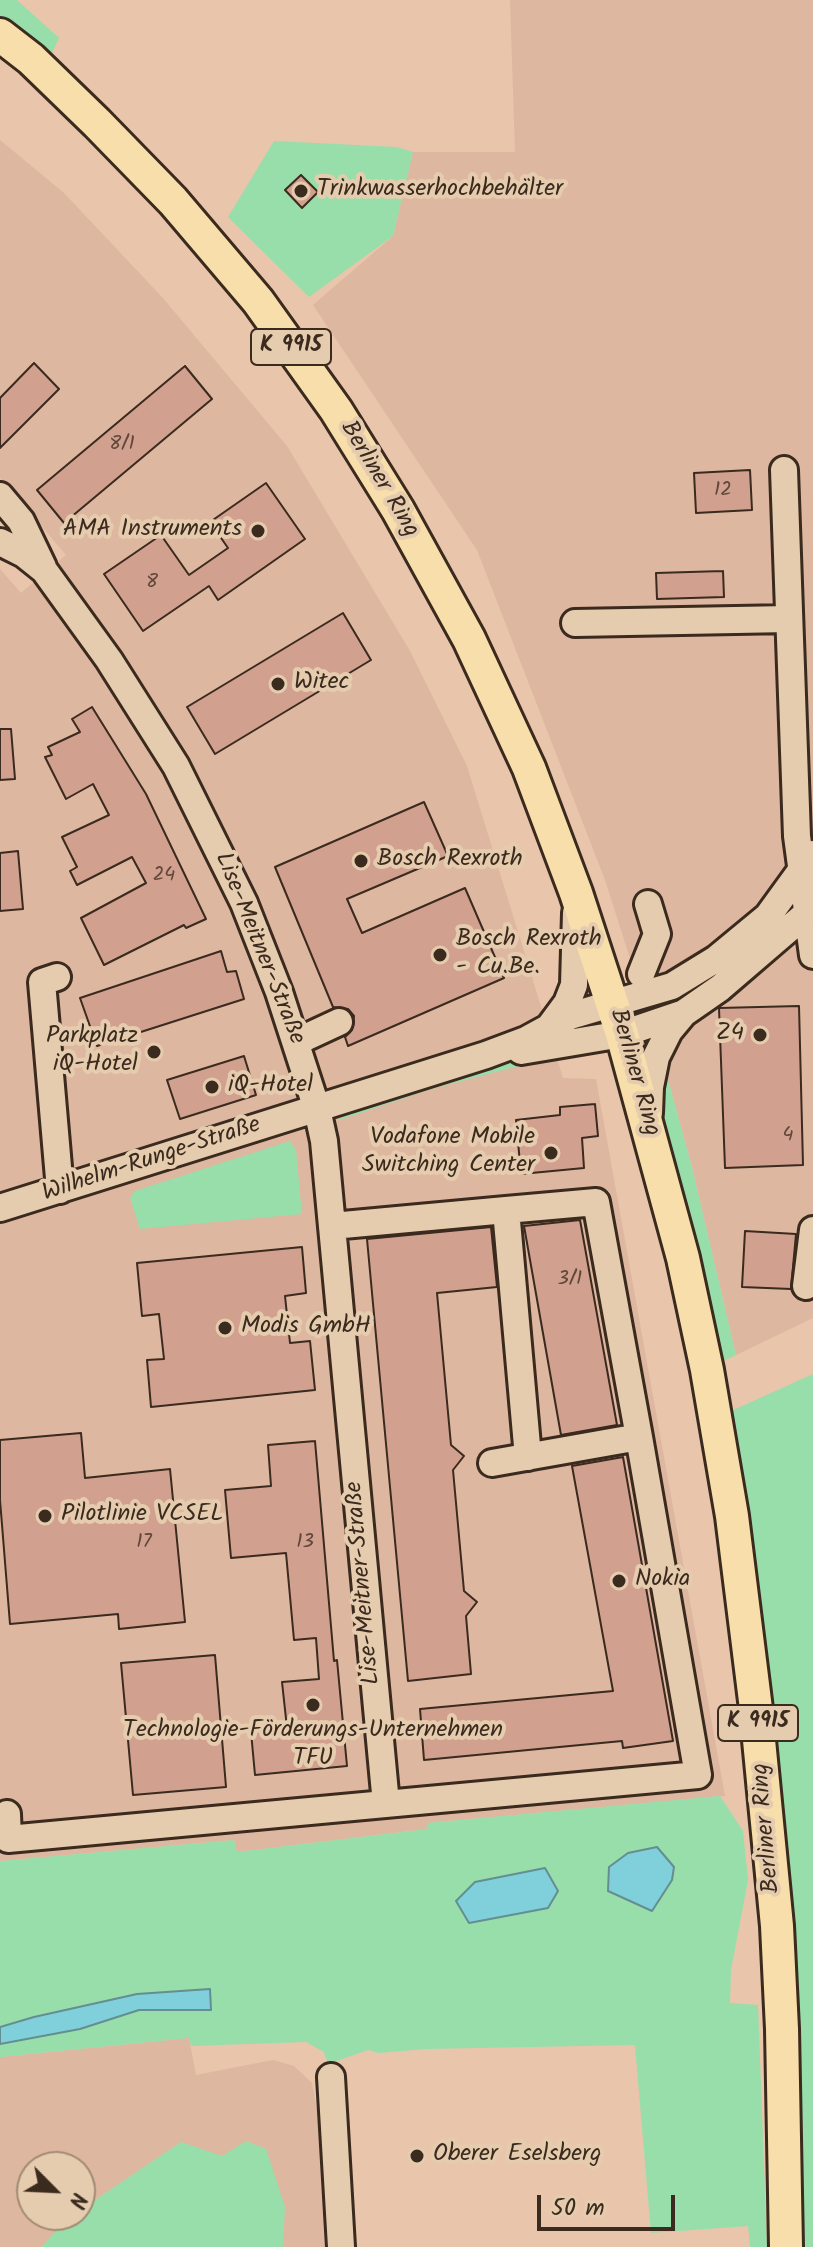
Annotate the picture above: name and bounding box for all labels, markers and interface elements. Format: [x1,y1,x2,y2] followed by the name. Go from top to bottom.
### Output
[317,177,563,205] place label: Trinkwasserhochbehälter
[292,182,310,200] marker: Trinkwasserhochbehälter
[251,329,331,365] road number: K 9915
[332,417,424,543] street label: Berliner Ring
[109,434,135,458] house number: 8/1
[714,480,732,504] house number: 12
[63,517,242,545] place label: AMA Instruments
[249,522,267,540] marker: AMA Instruments
[146,572,158,596] house number: 8
[294,670,349,698] place label: Witec
[269,675,287,693] marker: Witec
[377,847,523,875] place label: Bosch Rexroth
[206,849,310,1049] street label: Lise-Meitner-Straße
[352,852,370,870] marker: Bosch Rexroth
[153,865,175,889] house number: 24
[456,927,602,983] place label: Bosch Rexroth - Cu.Be.
[431,946,449,964] marker: Bosch Rexroth - Cu.Be.
[601,1006,665,1140] street label: Berliner Ring
[716,1021,744,1049] place label: Z4
[46,1024,138,1080] place label: Parkplatz iQ-Hotel
[751,1026,769,1044] marker: Z4
[145,1043,163,1061] marker: Parkplatz iQ-Hotel
[228,1073,313,1101] place label: iQ-Hotel
[203,1078,221,1096] marker: iQ-Hotel
[39,1112,265,1210] street label: Wilhelm-Runge-Straße
[362,1125,535,1181] place label: Vodafone Mobile Switching Center
[782,1125,794,1149] house number: 4
[542,1144,560,1162] marker: Vodafone Mobile Switching Center
[558,1269,582,1293] house number: 3/1
[241,1314,371,1342] place label: Modis GmbH
[216,1319,234,1337] marker: Modis GmbH
[342,1480,388,1686] street label: Lise-Meitner-Straße
[61,1502,223,1530] place label: Pilotlinie VCSEL
[36,1507,54,1525] marker: Pilotlinie VCSEL
[136,1532,152,1556] house number: 17
[296,1532,314,1556] house number: 13
[635,1567,690,1595] place label: Nokia
[610,1572,628,1590] marker: Nokia
[304,1696,322,1714] marker: Technologie-Förderungs-Unternehmen TFU
[718,1705,798,1741] road number: K 9915
[123,1718,503,1774] place label: Technologie-Förderungs-Unternehmen TFU
[748,1762,788,1894] street label: Berliner Ring
[433,2142,601,2170] place label: Oberer Eselsberg
[408,2147,426,2165] marker: Oberer Eselsberg
[16,2151,96,2231] north arrow
[541,2179,679,2229] scale bar
[58,2187,95,2214] text: N
[551,2189,605,2228] text: 50 m

